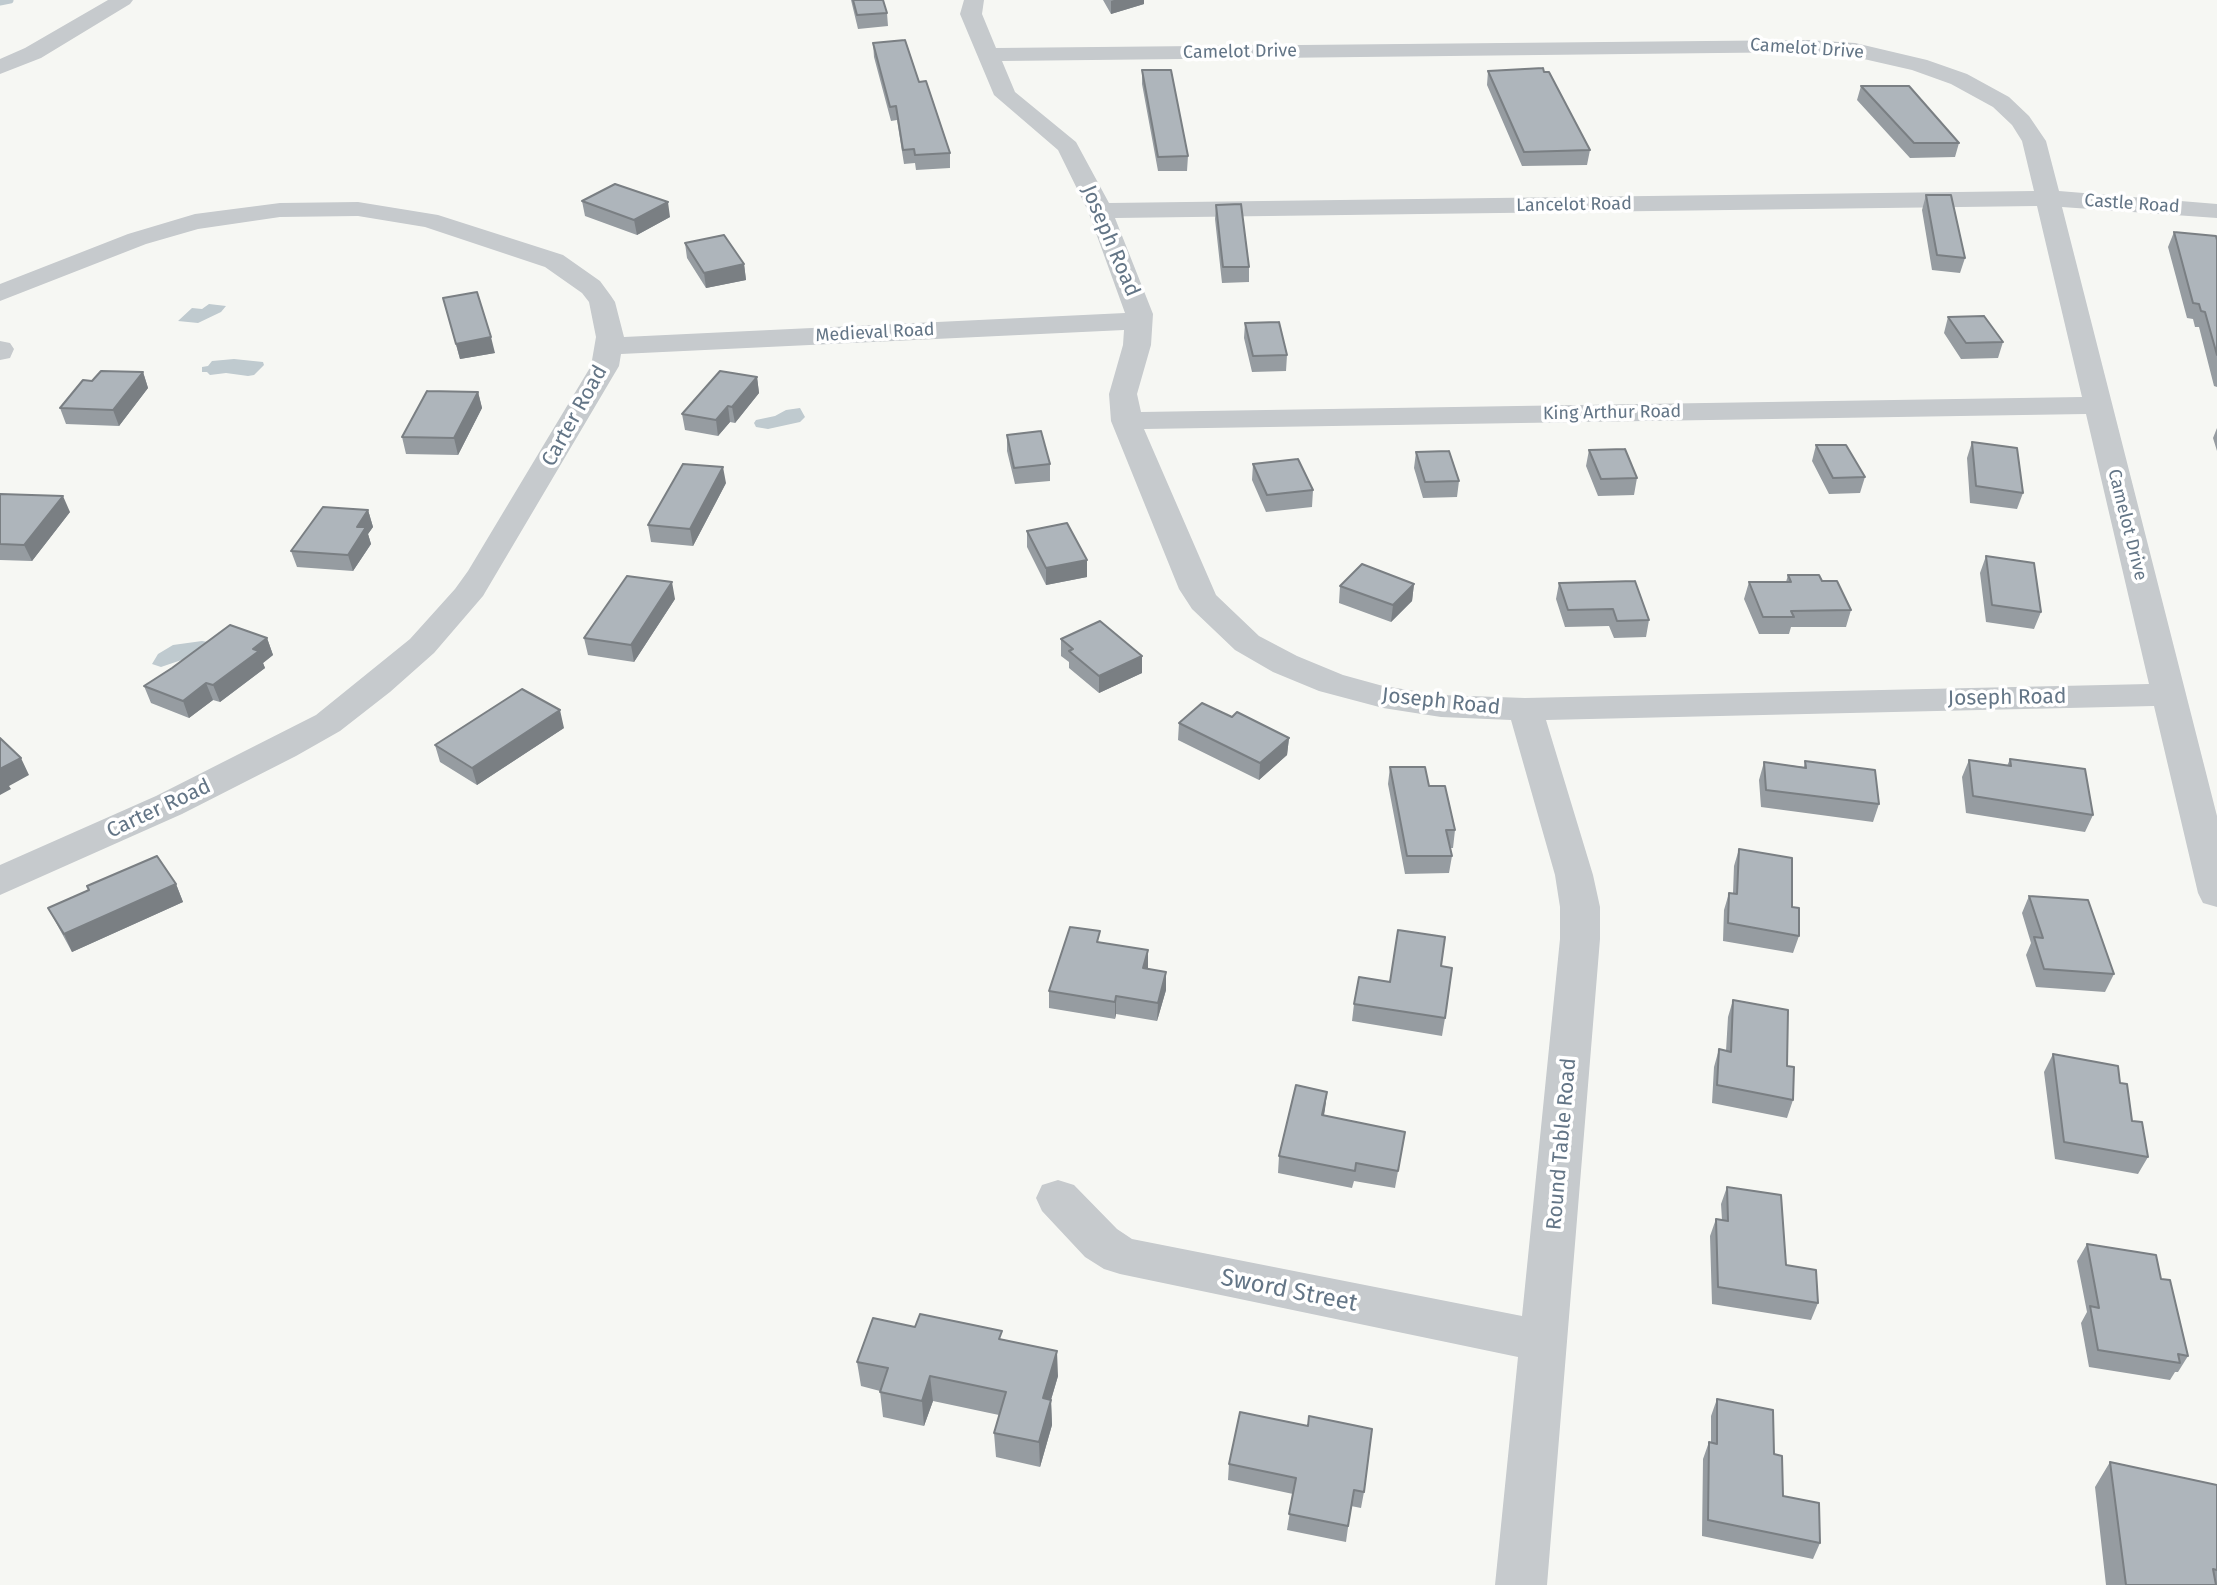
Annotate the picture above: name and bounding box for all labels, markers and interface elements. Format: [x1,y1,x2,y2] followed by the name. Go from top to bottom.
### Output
[1749,34,1865,64] street label: Camelot Drive
[1183,40,1297,64] street label: Camelot Drive
[1075,181,1145,301] street label: Joseph Road
[2084,190,2180,218] street label: Castle Road
[1516,193,1632,217] street label: Lancelot Road
[815,319,935,347] street label: Medieval Road
[537,361,613,471] street label: Carter Road
[1543,401,1681,425] street label: King Arthur Road
[2103,467,2151,583] street label: Camelot Drive
[1381,683,1501,721] street label: Joseph Road
[1947,684,2067,712] street label: Joseph Road
[103,774,215,844] street label: Carter Road
[1542,1057,1582,1231] street label: Round Table Road
[1218,1264,1360,1318] street label: Sword Street

